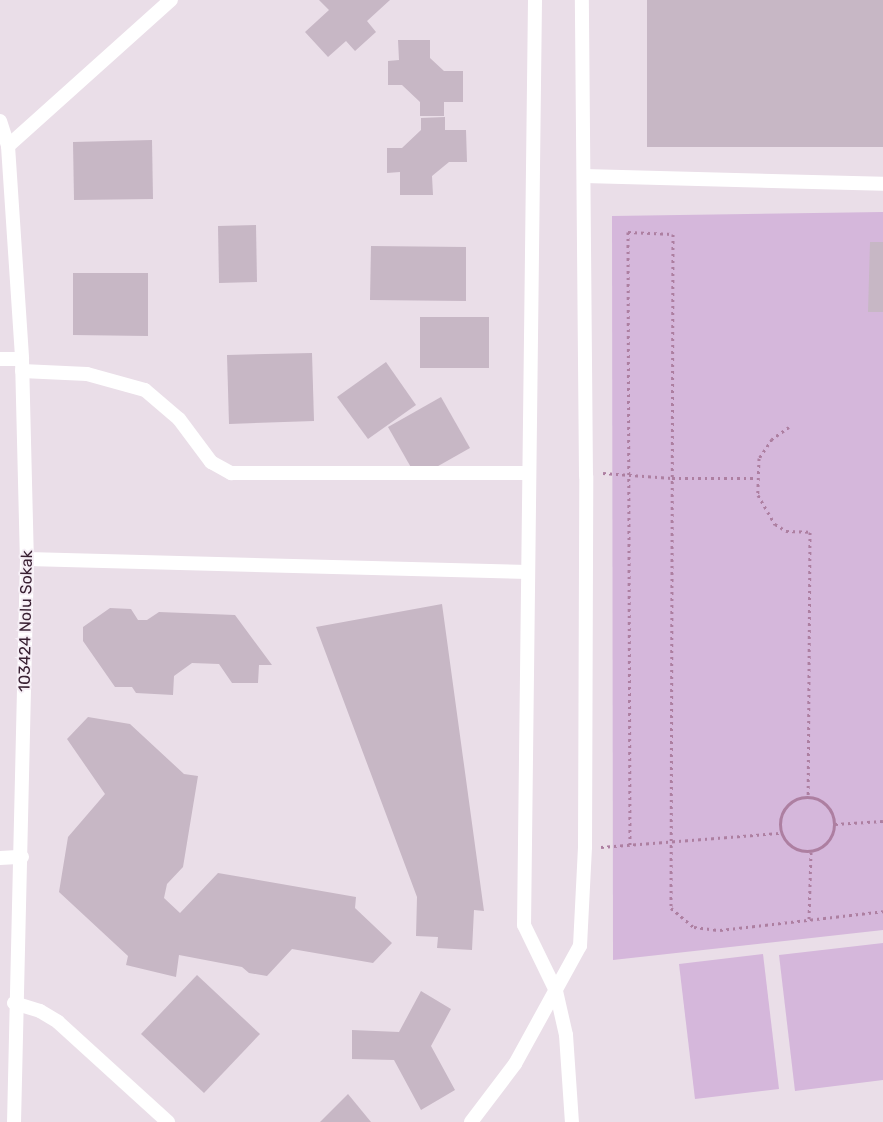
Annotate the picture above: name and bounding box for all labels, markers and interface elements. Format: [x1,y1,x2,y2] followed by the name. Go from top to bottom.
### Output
[15,550,37,692] street label: 103424 Nolu Sokak

